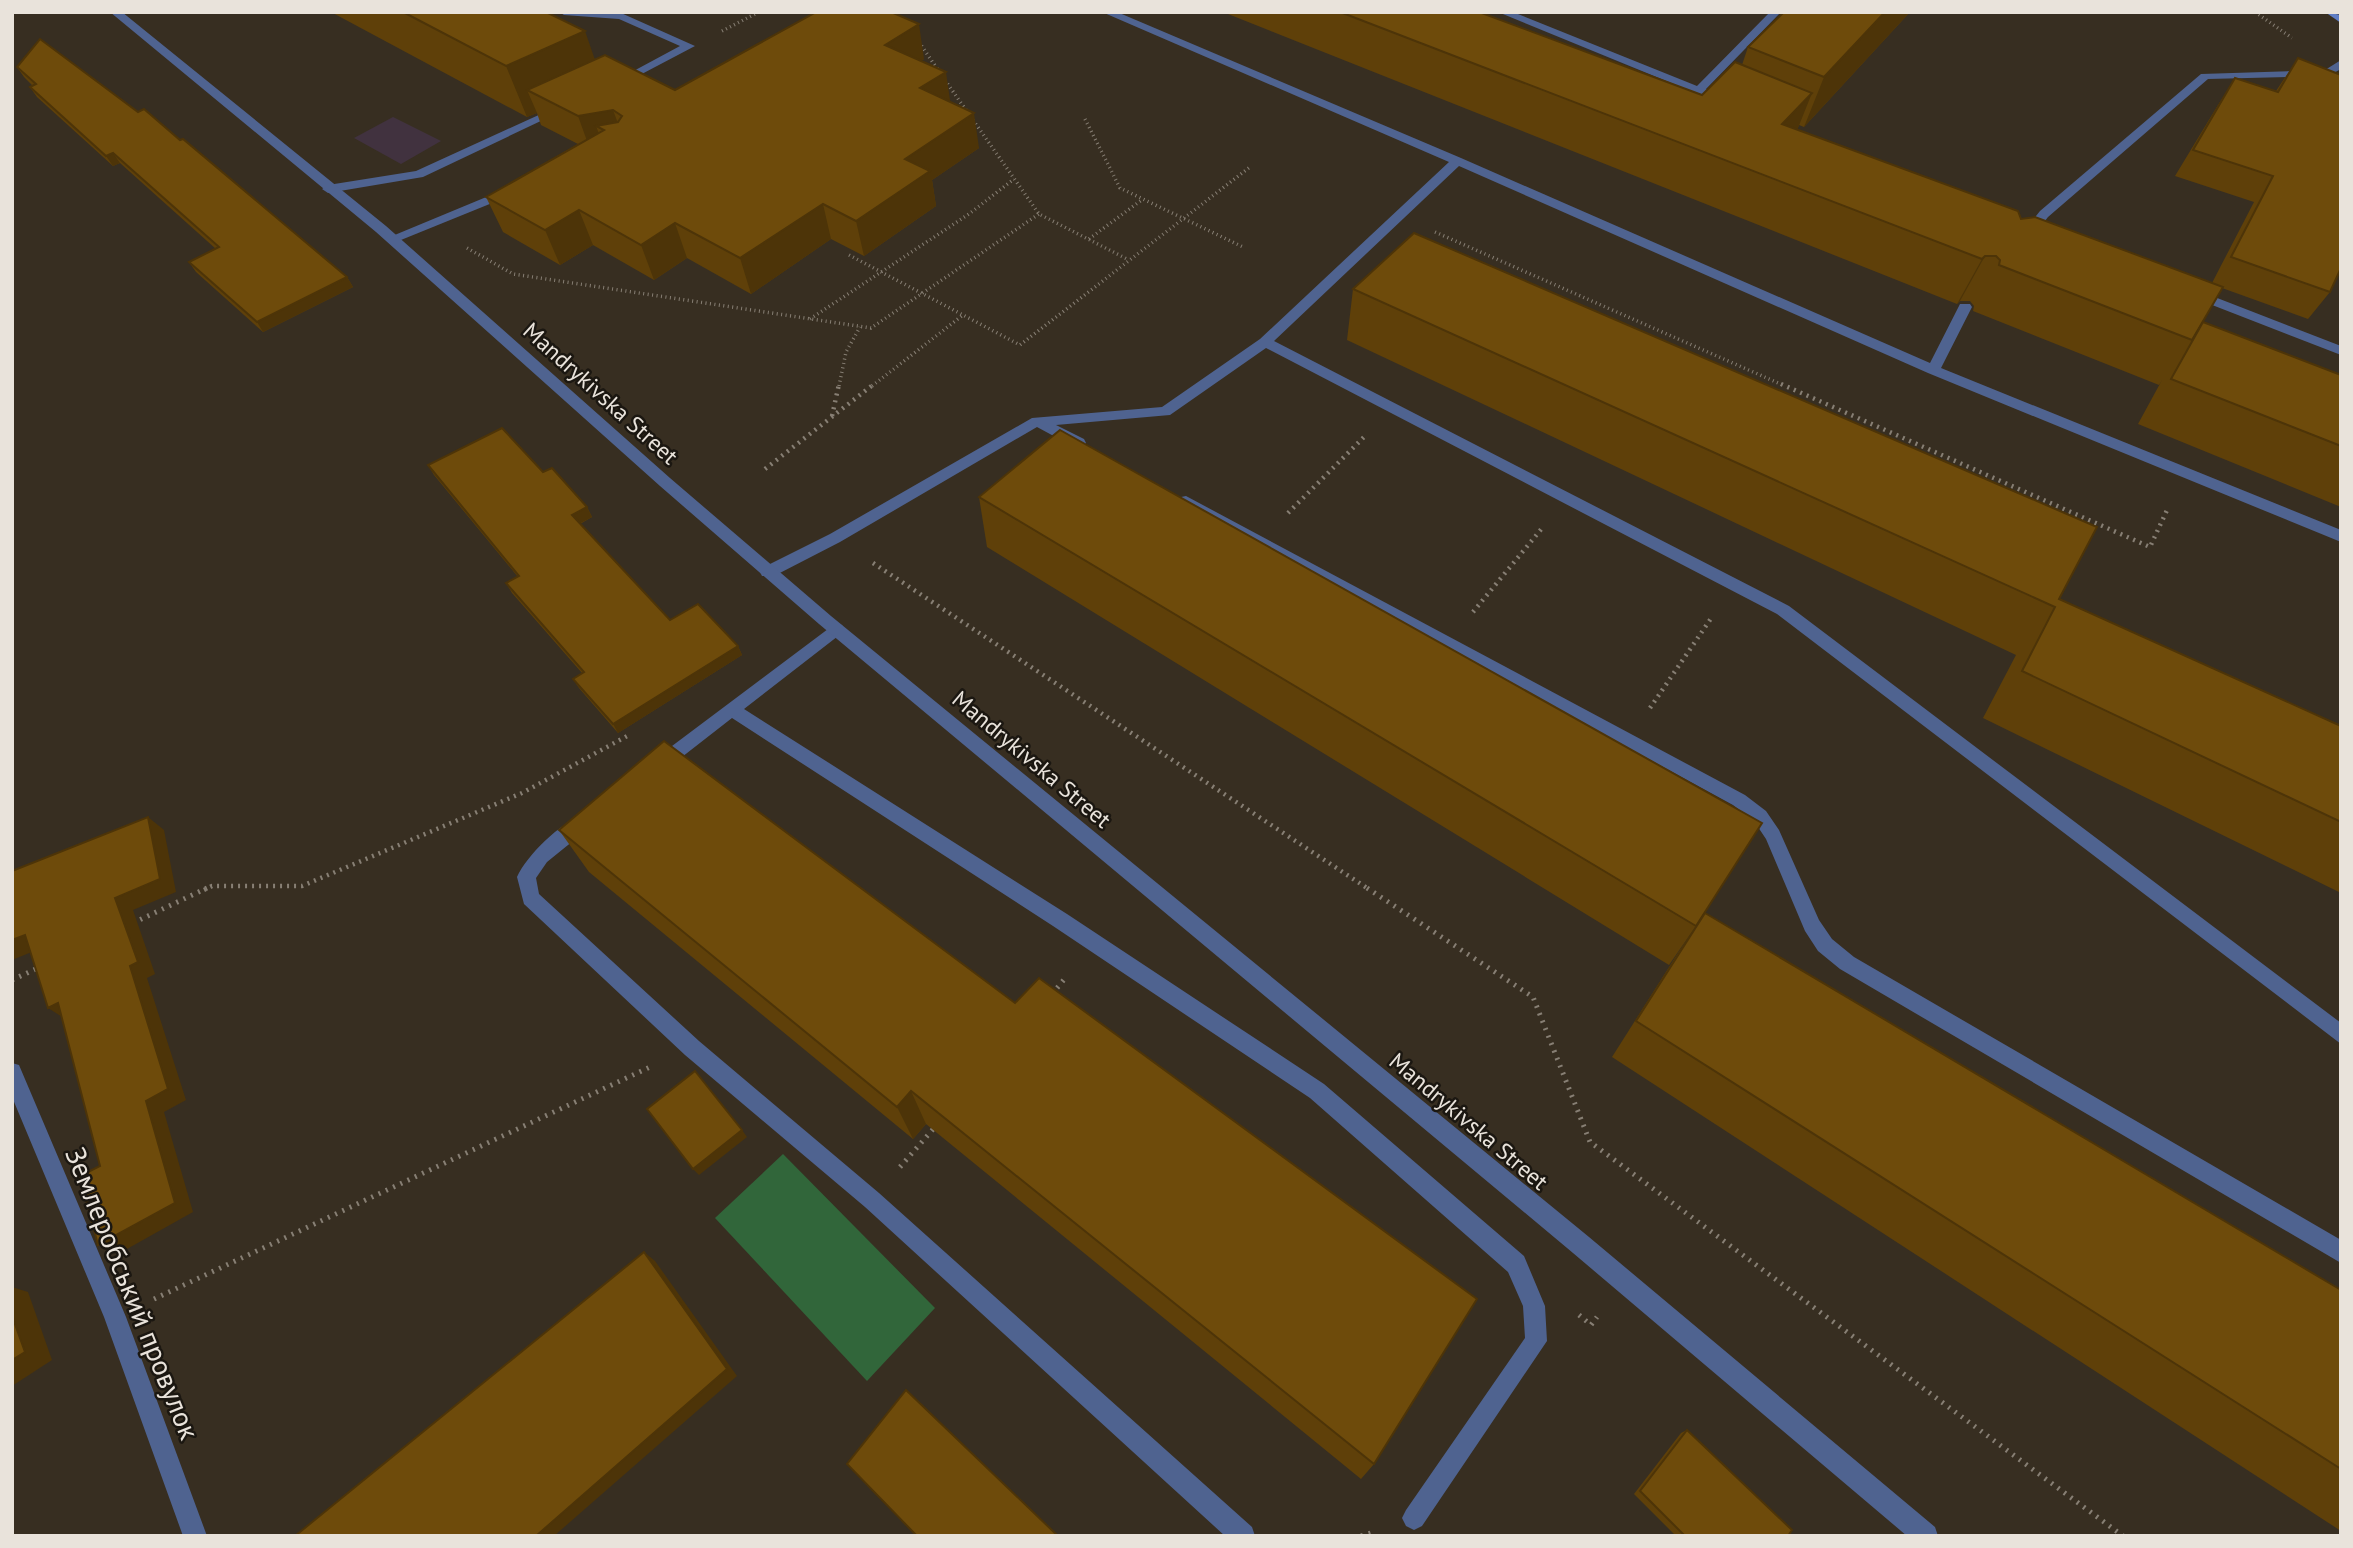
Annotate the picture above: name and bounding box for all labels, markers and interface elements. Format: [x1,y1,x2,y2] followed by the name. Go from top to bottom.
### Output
[518,316,685,470] street label: Mandrykivska Street
[947,684,1117,834] street label: Mandrykivska Street
[1384,1046,1554,1196] street label: Mandrykivska Street
[57,1141,209,1445] street label: Землеробський провулок

